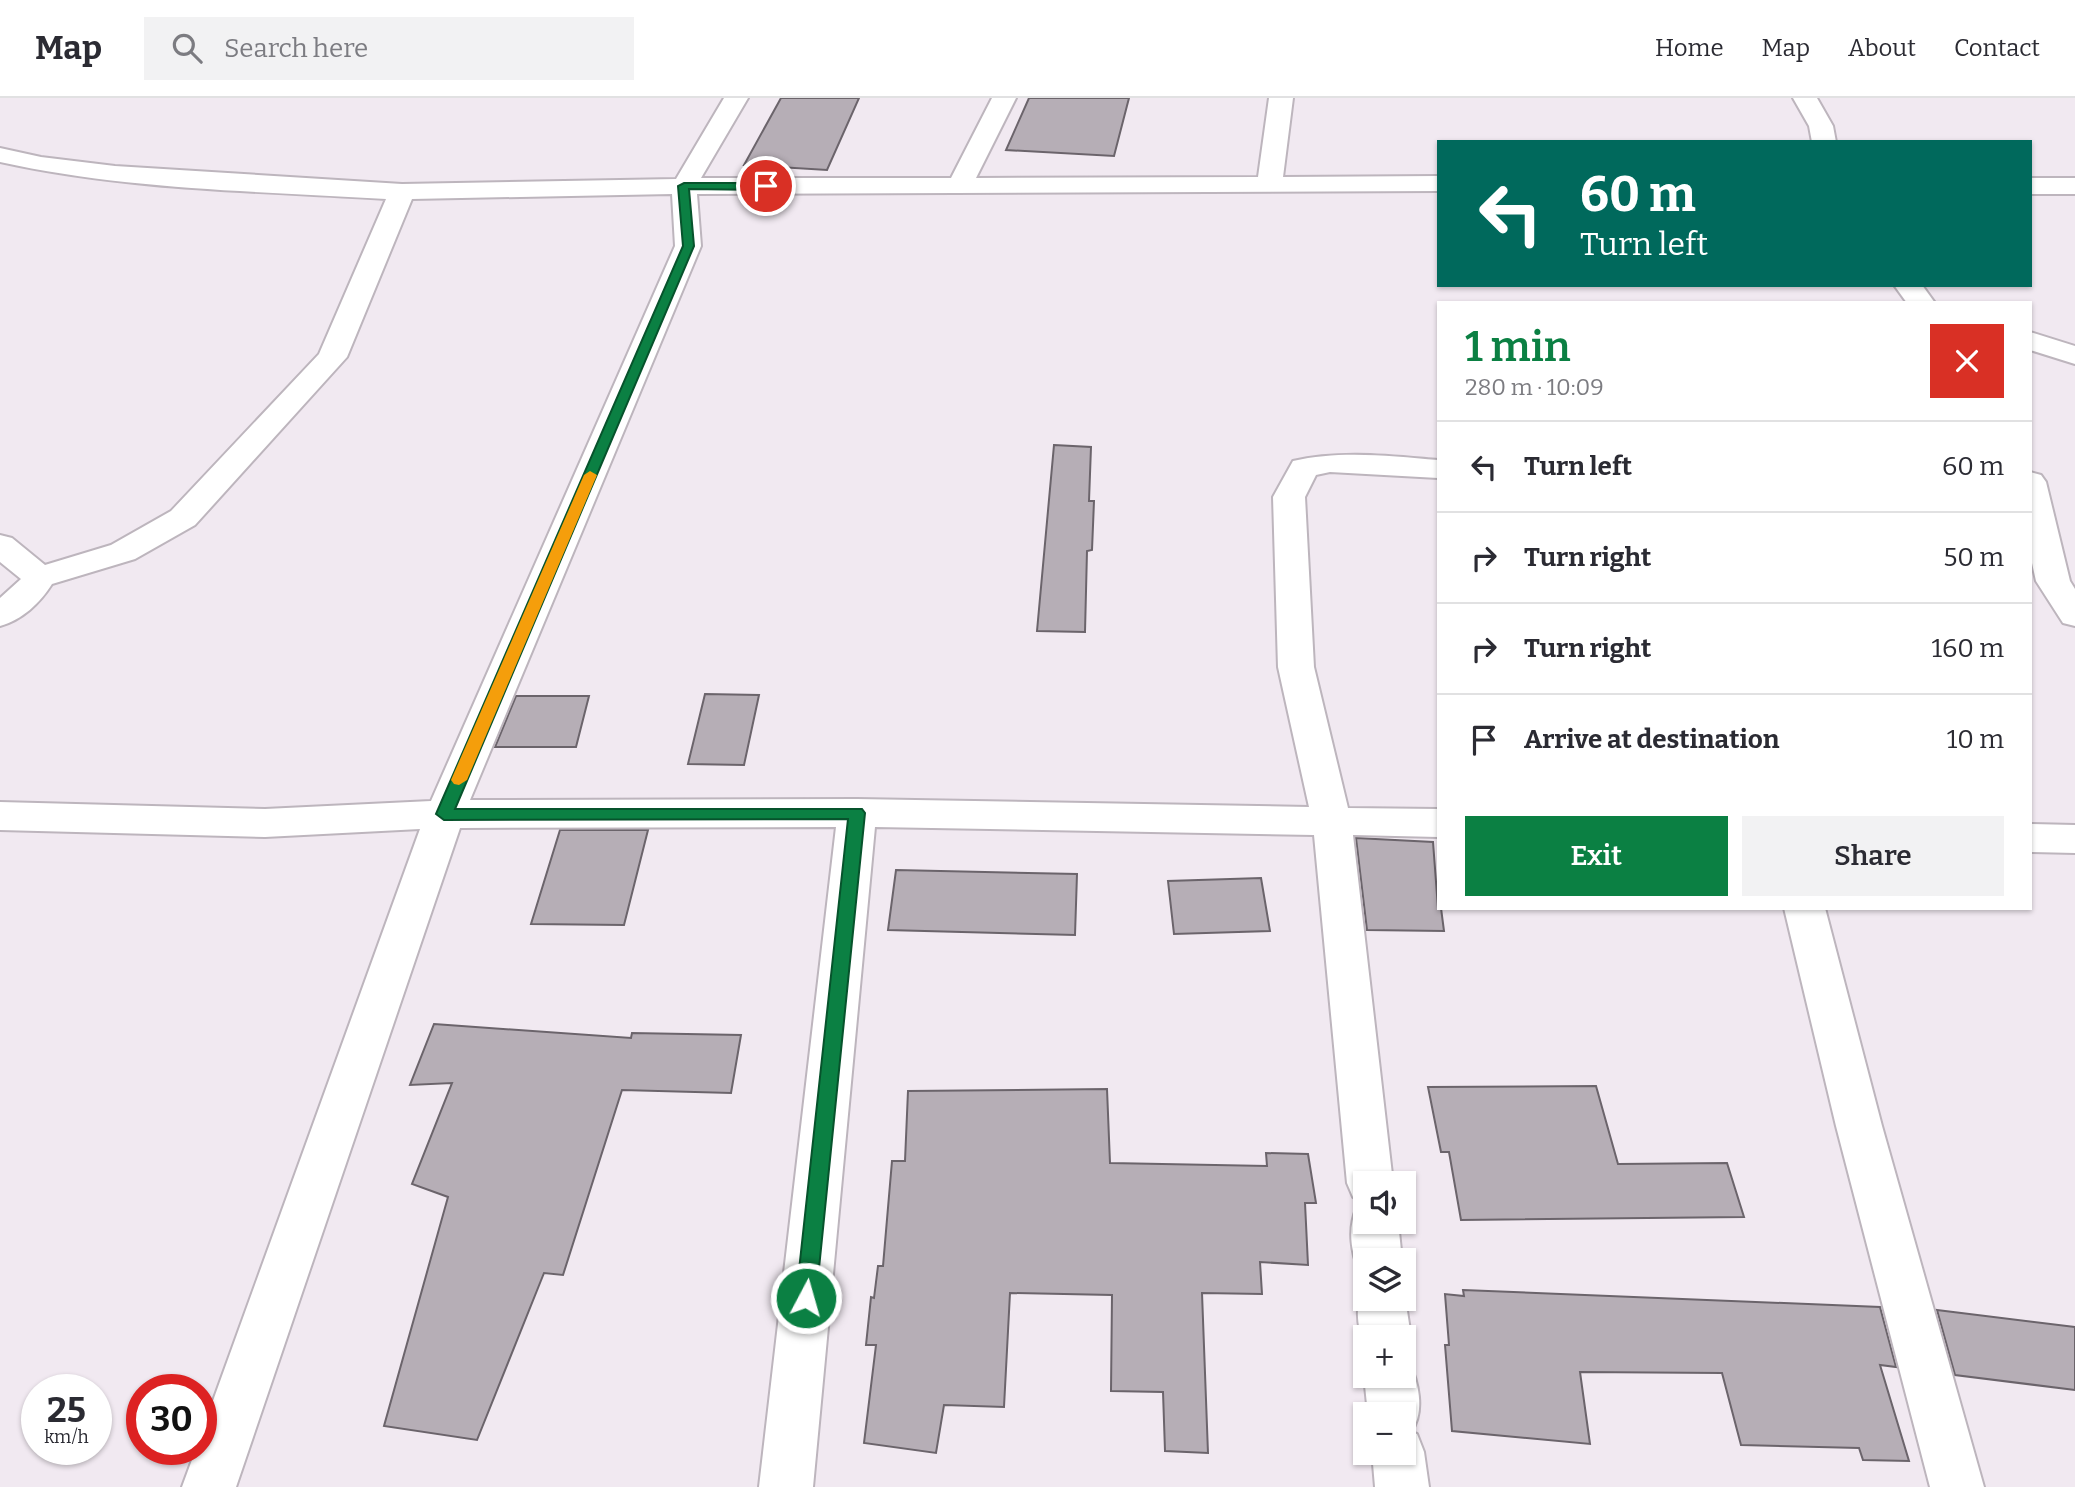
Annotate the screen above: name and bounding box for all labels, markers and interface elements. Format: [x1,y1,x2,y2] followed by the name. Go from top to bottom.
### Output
[144,17,634,80] search box
[35,28,102,68] text: Map
[168,29,206,67] icon: search
[224,33,368,64] text: Search here
[1655,34,1724,62] text: Home
[1762,34,1810,62] text: Map
[1848,34,1916,62] text: About
[1954,34,2040,62] text: Contact
[736,156,796,216] pin
[1580,165,1696,224] text: 60 m
[747,167,785,205] icon: arrive
[1465,168,1556,259] icon: left
[1580,225,1708,263] text: Turn left
[1465,322,1571,372] text: 1 min
[1930,324,2004,398] button: close
[1465,373,1604,401] text: 280 m · 10:09
[1465,448,1503,486] icon: left
[1524,451,1632,482] text: Turn left
[1942,451,2004,482] text: 60 m
[1465,539,1503,577] icon: right
[1524,542,1651,573] text: Turn right
[1943,542,2004,573] text: 50 m
[1465,630,1503,668] icon: right
[1524,633,1651,664] text: Turn right
[1932,633,2004,664] text: 160 m
[1465,721,1503,759] icon: arrive
[1524,724,1779,755] text: Arrive at destination
[1947,724,2004,755] text: 10 m
[1465,816,1728,896] button: Exit
[1742,816,2004,896] button: Share
[1353,1171,1416,1465] map controls
[1353,1171,1416,1234] button: sound
[1353,1248,1416,1311] button: layers
[769,1261,843,1335] position arrow
[1353,1325,1416,1388] button: +
[126,1374,217,1465] speed limit sign: 30
[47,1389,86,1431] text: 25
[1353,1402,1416,1465] button: −
[44,1426,89,1448] text: km/h

